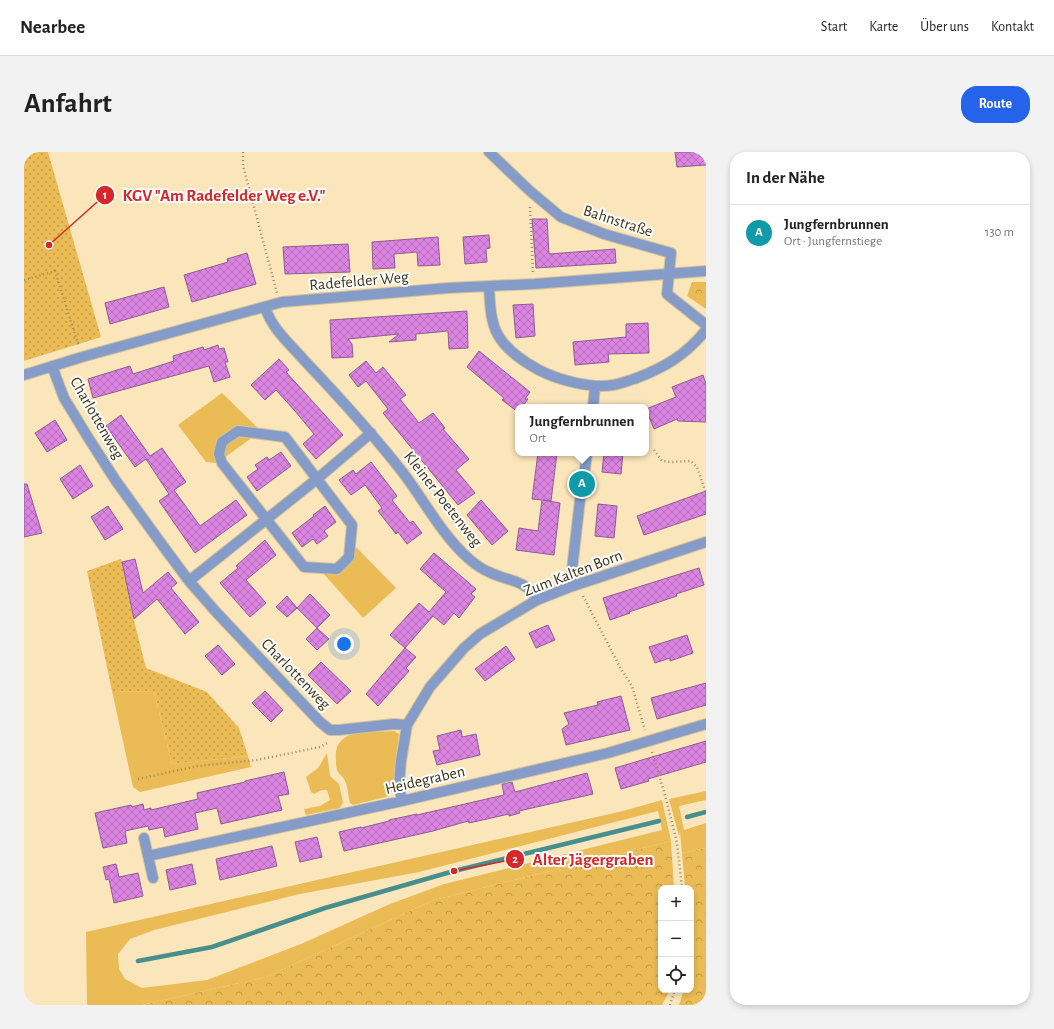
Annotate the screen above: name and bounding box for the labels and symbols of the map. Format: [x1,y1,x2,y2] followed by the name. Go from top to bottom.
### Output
[95,181,334,210] callout: KGV "Am Radefelder Weg e.V."
[123,187,325,204] text: KGV "Am Radefelder Weg e.V."
[103,189,107,201] text: 1
[581,202,655,240] street label: Bahnstraße
[309,269,409,293] street label: Radefelder Weg
[67,374,127,462] street label: Charlottenweg
[401,448,485,550] street label: Kleiner Poetenweg
[569,469,595,499] pin: A
[521,547,625,599] street label: Zum Kalten Born
[334,634,354,654] your location
[258,635,334,713] street label: Charlottenweg
[384,763,466,797] street label: Heidegraben
[505,845,662,874] callout: Alter Jägergraben
[532,851,654,868] text: Alter Jägergraben
[512,853,518,865] text: 2

